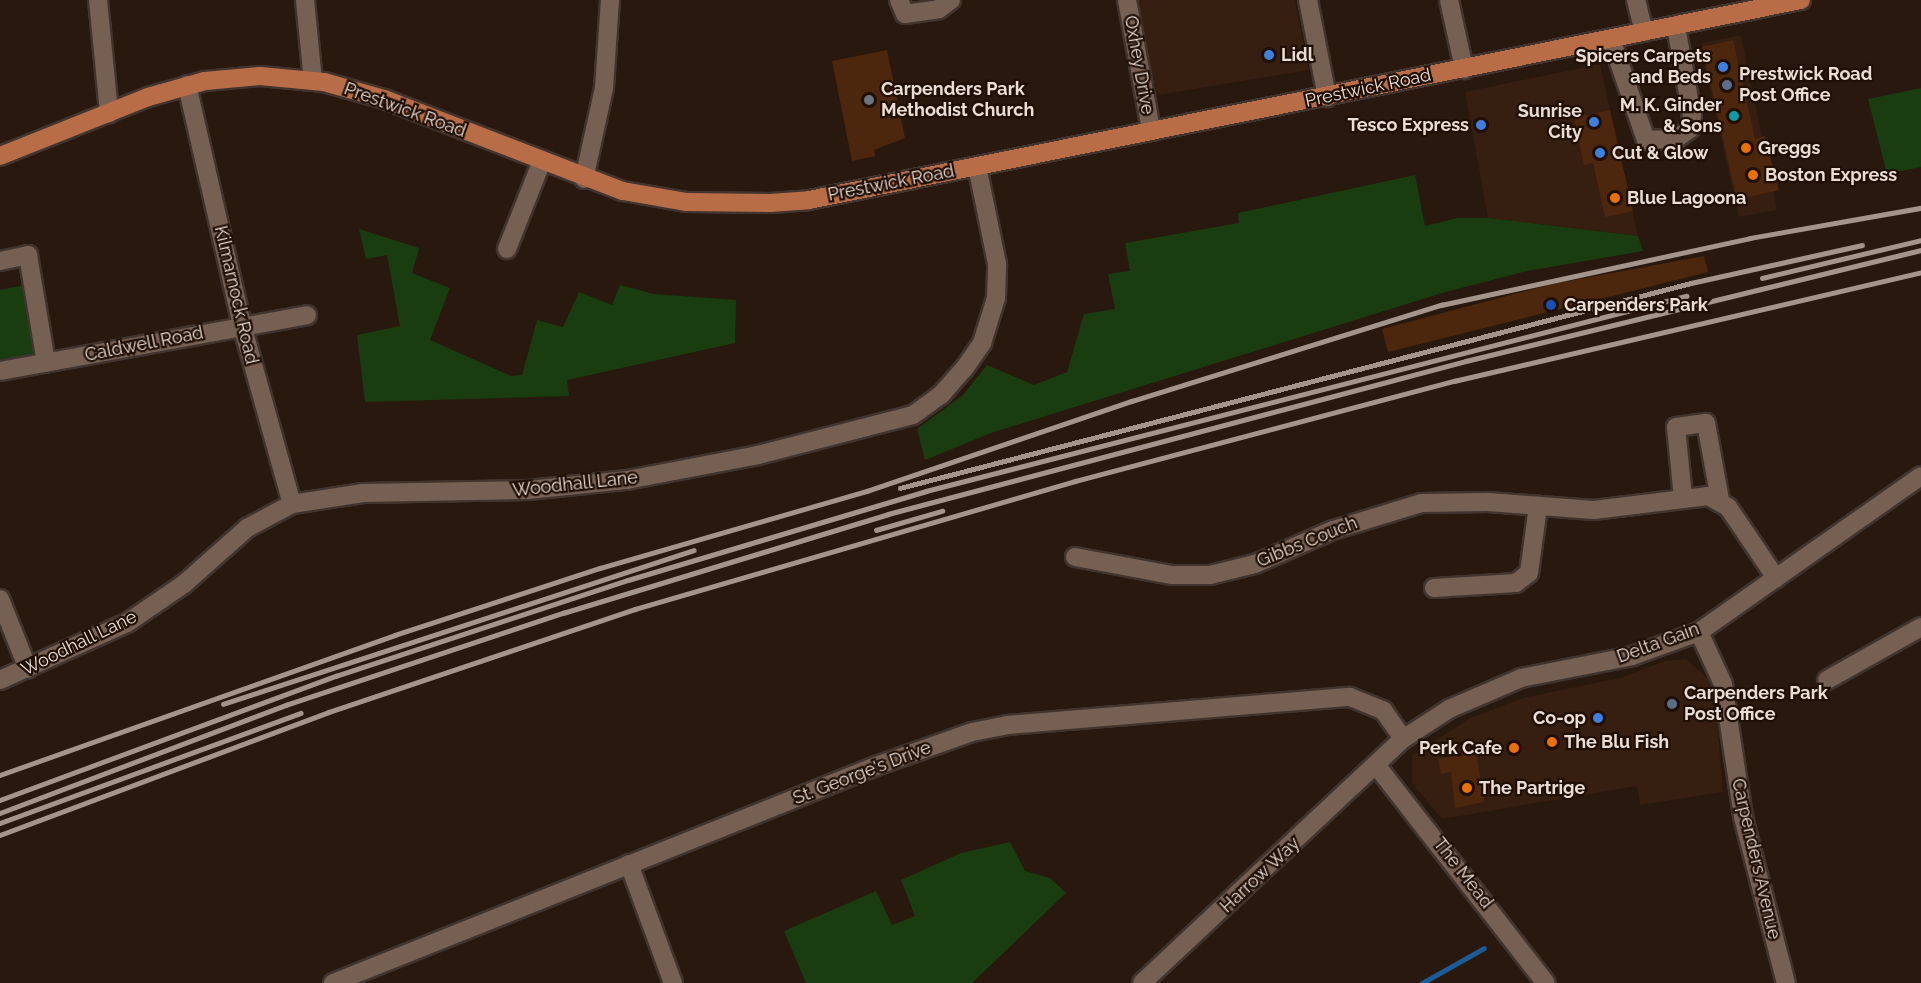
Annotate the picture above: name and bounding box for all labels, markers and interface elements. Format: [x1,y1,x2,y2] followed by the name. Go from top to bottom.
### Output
[1120,14,1158,116] street label: Oxhey Drive
[1281,44,1313,66] place label: Lidl
[1575,46,1711,88] place label: Spicers Carpets and Beds
[1262,48,1276,62] marker: Lidl
[1716,60,1730,74] marker: Spicers Carpets and Beds
[1303,64,1433,112] street label: Prestwick Road
[1739,64,1872,106] place label: Prestwick Road Post Office
[341,78,469,142] street label: Prestwick Road
[1720,78,1734,92] marker: Prestwick Road Post Office
[881,79,1034,122] place label: Carpenders Park Methodist Church
[862,93,876,107] marker: Carpenders Park Methodist Church
[1620,95,1722,138] place label: M. K. Ginder & Sons
[1518,101,1582,144] place label: Sunrise City
[1727,109,1741,123] marker: M. K. Ginder & Sons
[1347,114,1469,136] place label: Tesco Express
[1587,115,1601,129] marker: Sunrise City
[1474,118,1488,132] marker: Tesco Express
[1758,137,1820,159] place label: Greggs
[1739,141,1753,155] marker: Greggs
[1612,142,1708,164] place label: Cut & Glow
[1593,146,1607,160] marker: Cut & Glow
[826,160,956,206] street label: Prestwick Road
[1765,164,1897,186] place label: Boston Express
[1746,168,1760,182] marker: Boston Express
[1627,187,1746,209] place label: Blue Lagoona
[1608,191,1622,205] marker: Blue Lagoona
[210,224,262,366] street label: Kilmarnock Road
[1564,294,1708,316] place label: Carpenders Park
[1542,296,1560,314] marker: Carpenders Park
[83,322,205,366] street label: Caldwell Road
[511,467,639,501] street label: Woodhall Lane
[1254,512,1360,572] street label: Gibbs Couch
[18,606,140,680] street label: Woodhall Lane
[1614,618,1702,668] street label: Delta Gain
[1684,683,1828,726] place label: Carpenders Park Post Office
[1665,697,1679,711] marker: Carpenders Park Post Office
[1533,707,1586,729] place label: Co-op
[1591,711,1605,725] marker: Co-op
[1564,731,1669,753] place label: The Blu Fish
[1545,735,1559,749] marker: The Blu Fish
[790,737,934,809] street label: St. George's Drive
[1419,737,1502,759] place label: Perk Cafe
[1507,741,1521,755] marker: Perk Cafe
[1727,776,1785,942] street label: Carpenders Avenue
[1479,777,1585,799] place label: The Partrige
[1460,781,1474,795] marker: The Partrige
[1215,832,1305,918] street label: Harrow Way
[1429,833,1497,913] street label: The Mead

